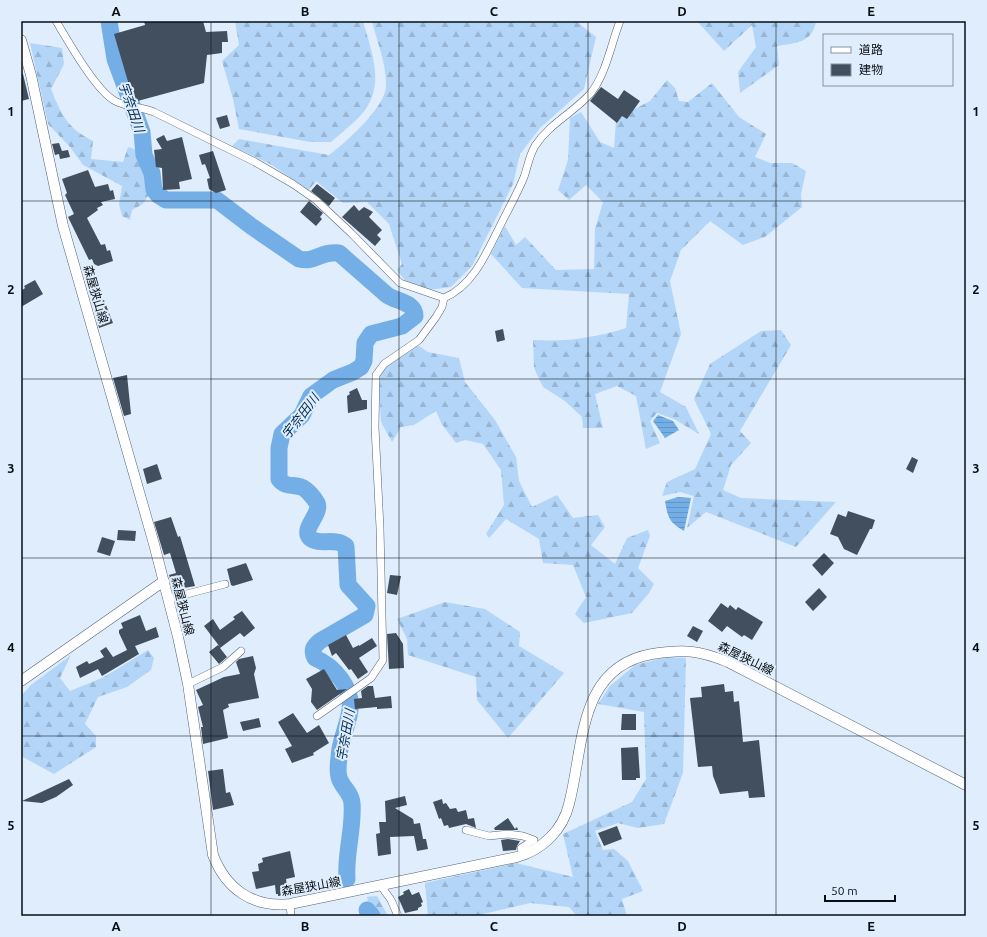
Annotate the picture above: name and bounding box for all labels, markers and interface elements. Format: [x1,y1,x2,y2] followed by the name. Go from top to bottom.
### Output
[111,4,121,18] text: A
[301,4,310,18] text: B
[490,4,499,18] text: C
[677,4,687,18] text: D
[867,4,875,18] text: E
[823,34,953,86] legend
[859,43,883,56] text: 道路
[859,63,883,76] text: 建物
[117,80,148,136] water label: 宇奈田川
[7,104,15,118] text: 1
[972,104,980,118] text: 1
[81,263,111,325] street label: 森屋狭山線
[7,282,15,296] text: 2
[972,282,980,296] text: 2
[279,389,322,441] water label: 宇奈田川
[7,461,15,475] text: 3
[972,461,980,475] text: 3
[169,575,197,637] street label: 森屋狭山線
[716,639,776,677] street label: 森屋狭山線
[7,640,15,654] text: 4
[972,640,980,654] text: 4
[334,706,357,762] water label: 宇奈田川
[7,818,15,832] text: 5
[972,818,980,832] text: 5
[280,874,342,898] street label: 森屋狭山線
[825,877,895,903] scale bar
[831,884,858,897] text: 50 m
[111,919,121,933] text: A
[301,919,310,933] text: B
[490,919,499,933] text: C
[677,919,687,933] text: D
[867,919,875,933] text: E

